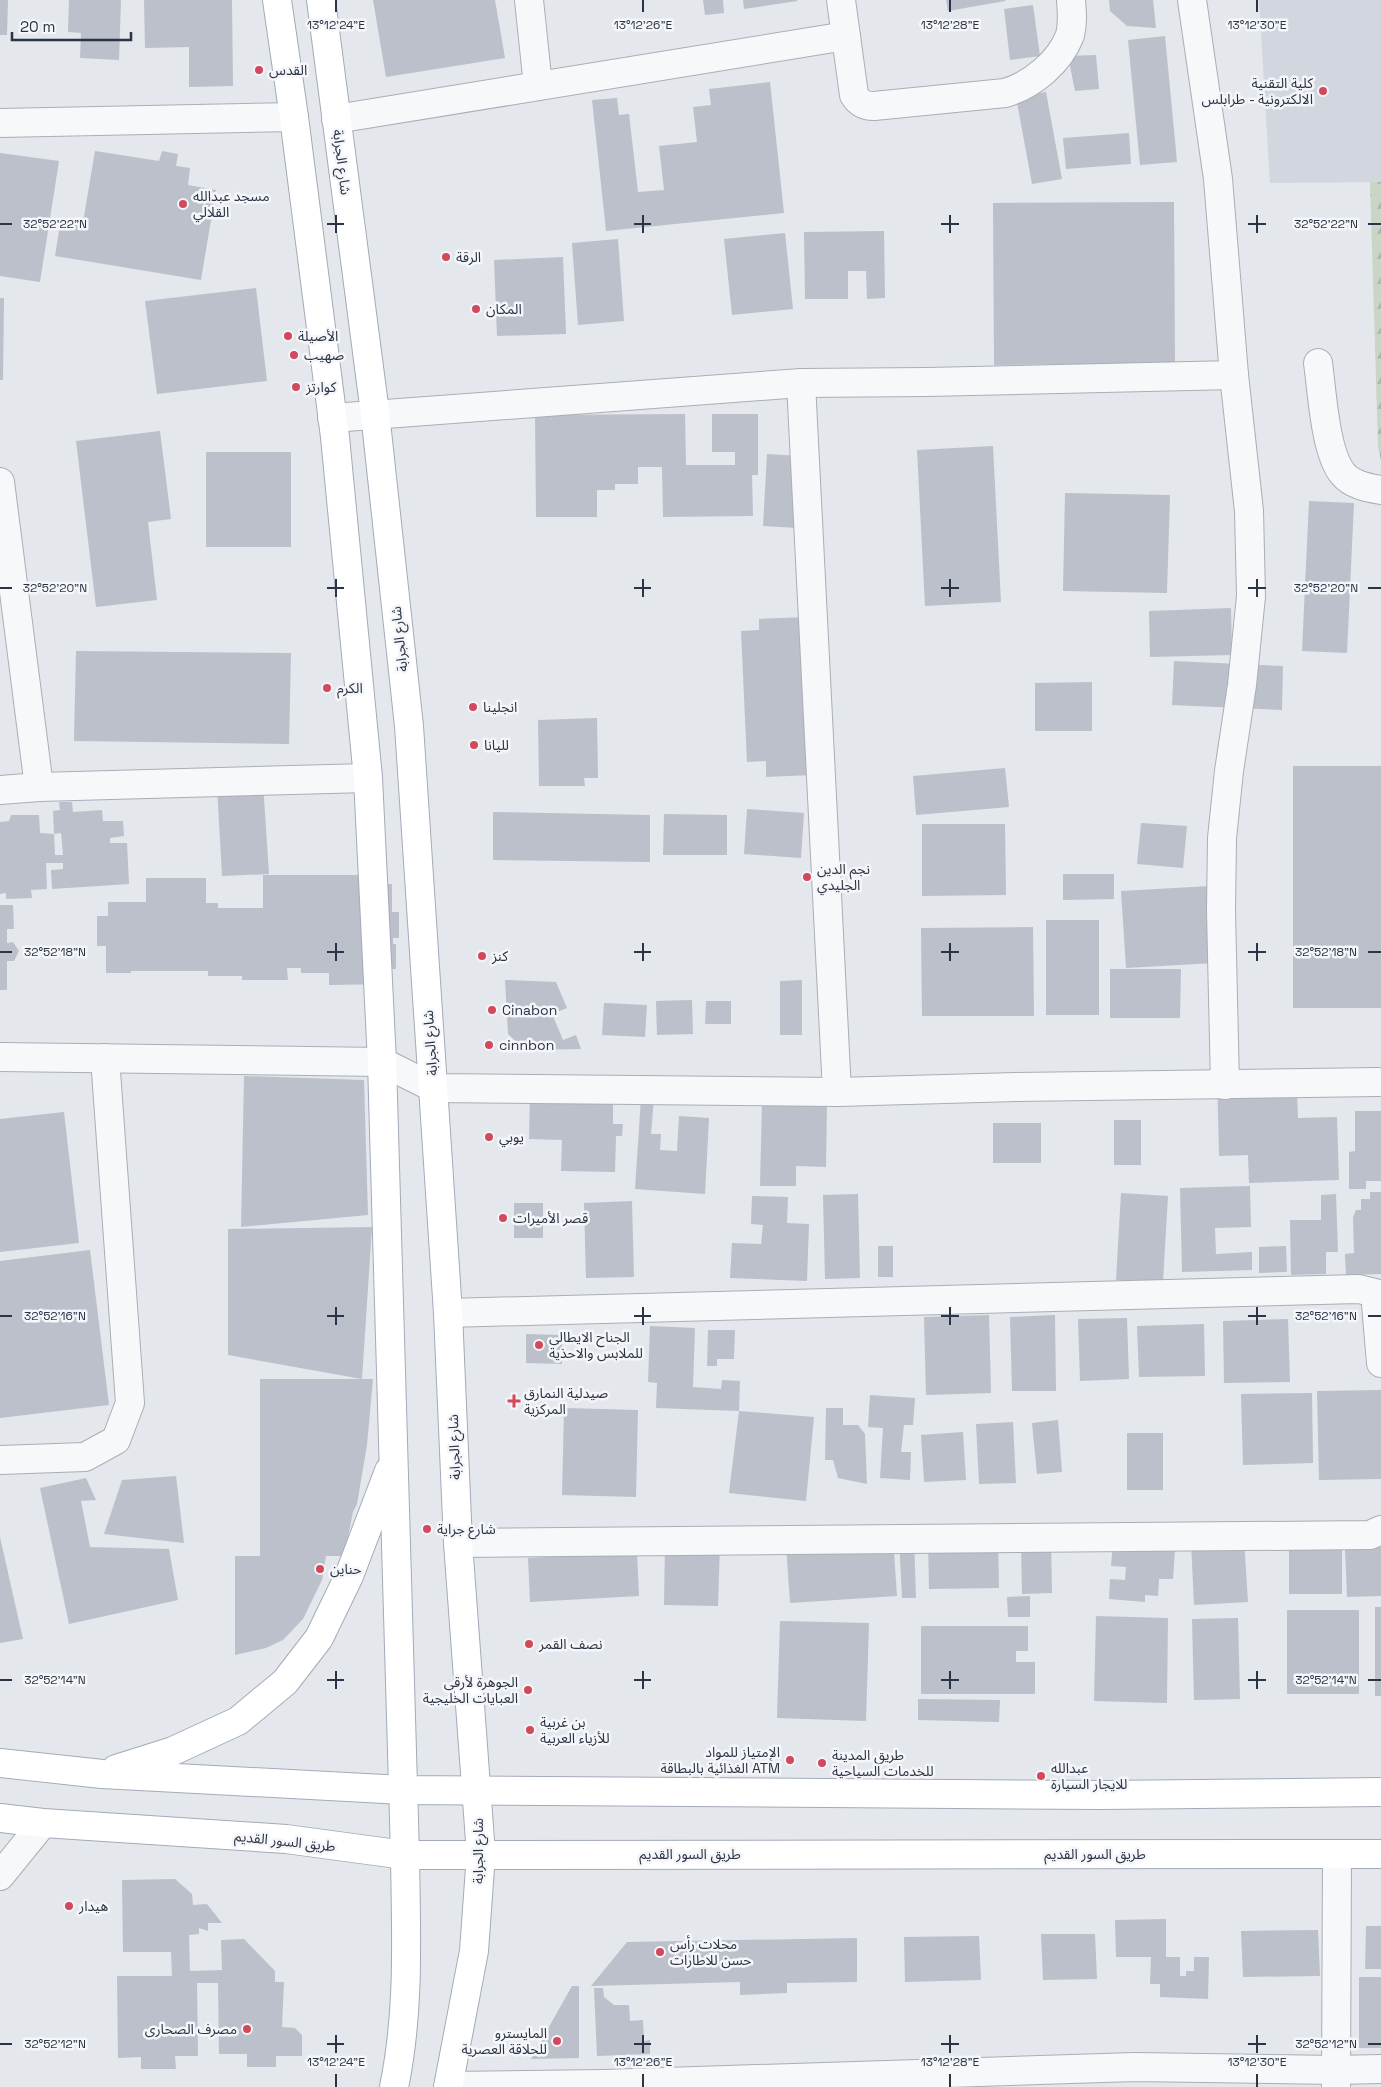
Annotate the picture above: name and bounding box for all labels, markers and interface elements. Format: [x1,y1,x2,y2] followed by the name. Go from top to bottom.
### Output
[12,10,131,42] scale bar
[20,17,55,36] text: 20 m
[307,17,365,33] text: 13°12'24"E
[614,17,673,33] text: 13°12'26"E
[921,17,980,33] text: 13°12'28"E
[1228,17,1287,33] text: 13°12'30"E
[269,61,307,79] place label: القدس
[253,64,265,76] marker: القدس
[1201,74,1313,108] place label: كلية التقنية الالكترونية - طرابلس
[1317,85,1329,97] marker: كلية التقنية الالكترونية - طرابلس
[327,128,355,196] street label: شارع الجرابة
[193,187,269,223] place label: مسجد عبدالله القلالي
[177,198,189,210] marker: مسجد عبدالله القلالي
[23,216,87,232] text: 32°52'22"N
[1294,216,1358,232] text: 32°52'22"N
[456,248,481,266] place label: الرقة
[440,251,452,263] marker: الرقة
[486,300,522,318] place label: المكان
[470,303,482,315] marker: المكان
[298,327,338,345] place label: الأصيلة
[282,330,294,342] marker: الأصيلة
[304,346,345,364] place label: صهيب
[288,349,300,361] marker: صهيب
[305,378,336,396] place label: كوارتز
[290,381,302,393] marker: كوارتز
[23,580,87,596] text: 32°52'20"N
[1294,580,1358,596] text: 32°52'20"N
[387,605,413,673] street label: شارع الجرابة
[337,679,363,699] place label: الكرم
[321,682,333,694] marker: الكرم
[483,698,517,716] place label: انجلينا
[467,701,479,713] marker: انجلينا
[484,736,509,754] place label: لليانا
[468,739,480,751] marker: لليانا
[817,860,870,896] place label: نجم الدين الجليدي
[801,871,813,883] marker: نجم الدين الجليدي
[24,944,86,960] text: 32°52'18"N
[1295,944,1357,960] text: 32°52'18"N
[491,947,508,965] place label: كنز
[476,950,488,962] marker: كنز
[502,1001,557,1019] place label: Cinabon
[486,1004,498,1016] marker: Cinabon
[419,1009,443,1076] street label: شارع الجرابة
[499,1036,554,1054] place label: cinnbon
[483,1039,495,1051] marker: cinnbon
[499,1128,524,1148] place label: يوبي
[483,1131,495,1143] marker: يوبي
[513,1209,588,1227] place label: قصر الأميرات
[497,1212,509,1224] marker: قصر الأميرات
[24,1308,86,1324] text: 32°52'16"N
[1295,1308,1357,1324] text: 32°52'16"N
[549,1328,643,1362] place label: الجناح الايطالي للملابس والاحذية
[533,1339,545,1351] marker: الجناح الايطالي للملابس والاحذية
[524,1384,608,1418] place label: صيدلية النمارق المركزية
[508,1395,520,1407] marker: صيدلية النمارق المركزية
[444,1414,466,1480] street label: شارع الجرابة
[437,1520,496,1540] place label: شارع جراية
[421,1523,433,1535] marker: شارع جراية
[330,1560,362,1578] place label: حناين
[314,1563,326,1575] marker: حناين
[538,1635,603,1653] place label: نصف القمر
[523,1638,535,1650] marker: نصف القمر
[24,1672,86,1688] text: 32°52'14"N
[1295,1672,1357,1688] text: 32°52'14"N
[423,1673,518,1707] place label: الجوهرة لأرقى العبايات الخليجية
[522,1684,534,1696] marker: الجوهرة لأرقى العبايات الخليجية
[540,1713,610,1747] place label: بن غربية للأزياء العربية
[524,1724,536,1736] marker: بن غربية للأزياء العربية
[660,1743,780,1777] place label: الإمتياز للمواد الغذائية بالبطاقة ATM
[832,1746,934,1780] place label: طريق المدينة للخدمات السياحية
[784,1754,796,1766] marker: الإمتياز للمواد الغذائية بالبطاقة ATM
[816,1757,828,1769] marker: طريق المدينة للخدمات السياحية
[1051,1759,1127,1793] place label: عبدالله للايجار السيارة
[1035,1770,1047,1782] marker: عبدالله للايجار السيارة
[469,1818,489,1884] street label: شارع الجرابة
[233,1827,336,1857] street label: طريق السور القديم
[639,1845,741,1865] street label: طريق السور القديم
[1044,1845,1146,1865] street label: طريق السور القديم
[78,1897,108,1915] place label: هيدار
[63,1900,75,1912] marker: هيدار
[670,1935,752,1969] place label: محلات رأس حسن للاطارات
[654,1946,666,1958] marker: محلات رأس حسن للاطارات
[145,2020,237,2038] place label: مصرف الصحارى
[241,2023,253,2035] marker: مصرف الصحارى
[462,2024,547,2058] place label: المايسترو للحلاقة العصرية
[551,2035,563,2047] marker: المايسترو للحلاقة العصرية
[24,2036,86,2052] text: 32°52'12"N
[1295,2036,1357,2052] text: 32°52'12"N
[307,2054,365,2070] text: 13°12'24"E
[614,2054,673,2070] text: 13°12'26"E
[921,2054,980,2070] text: 13°12'28"E
[1228,2054,1287,2070] text: 13°12'30"E

